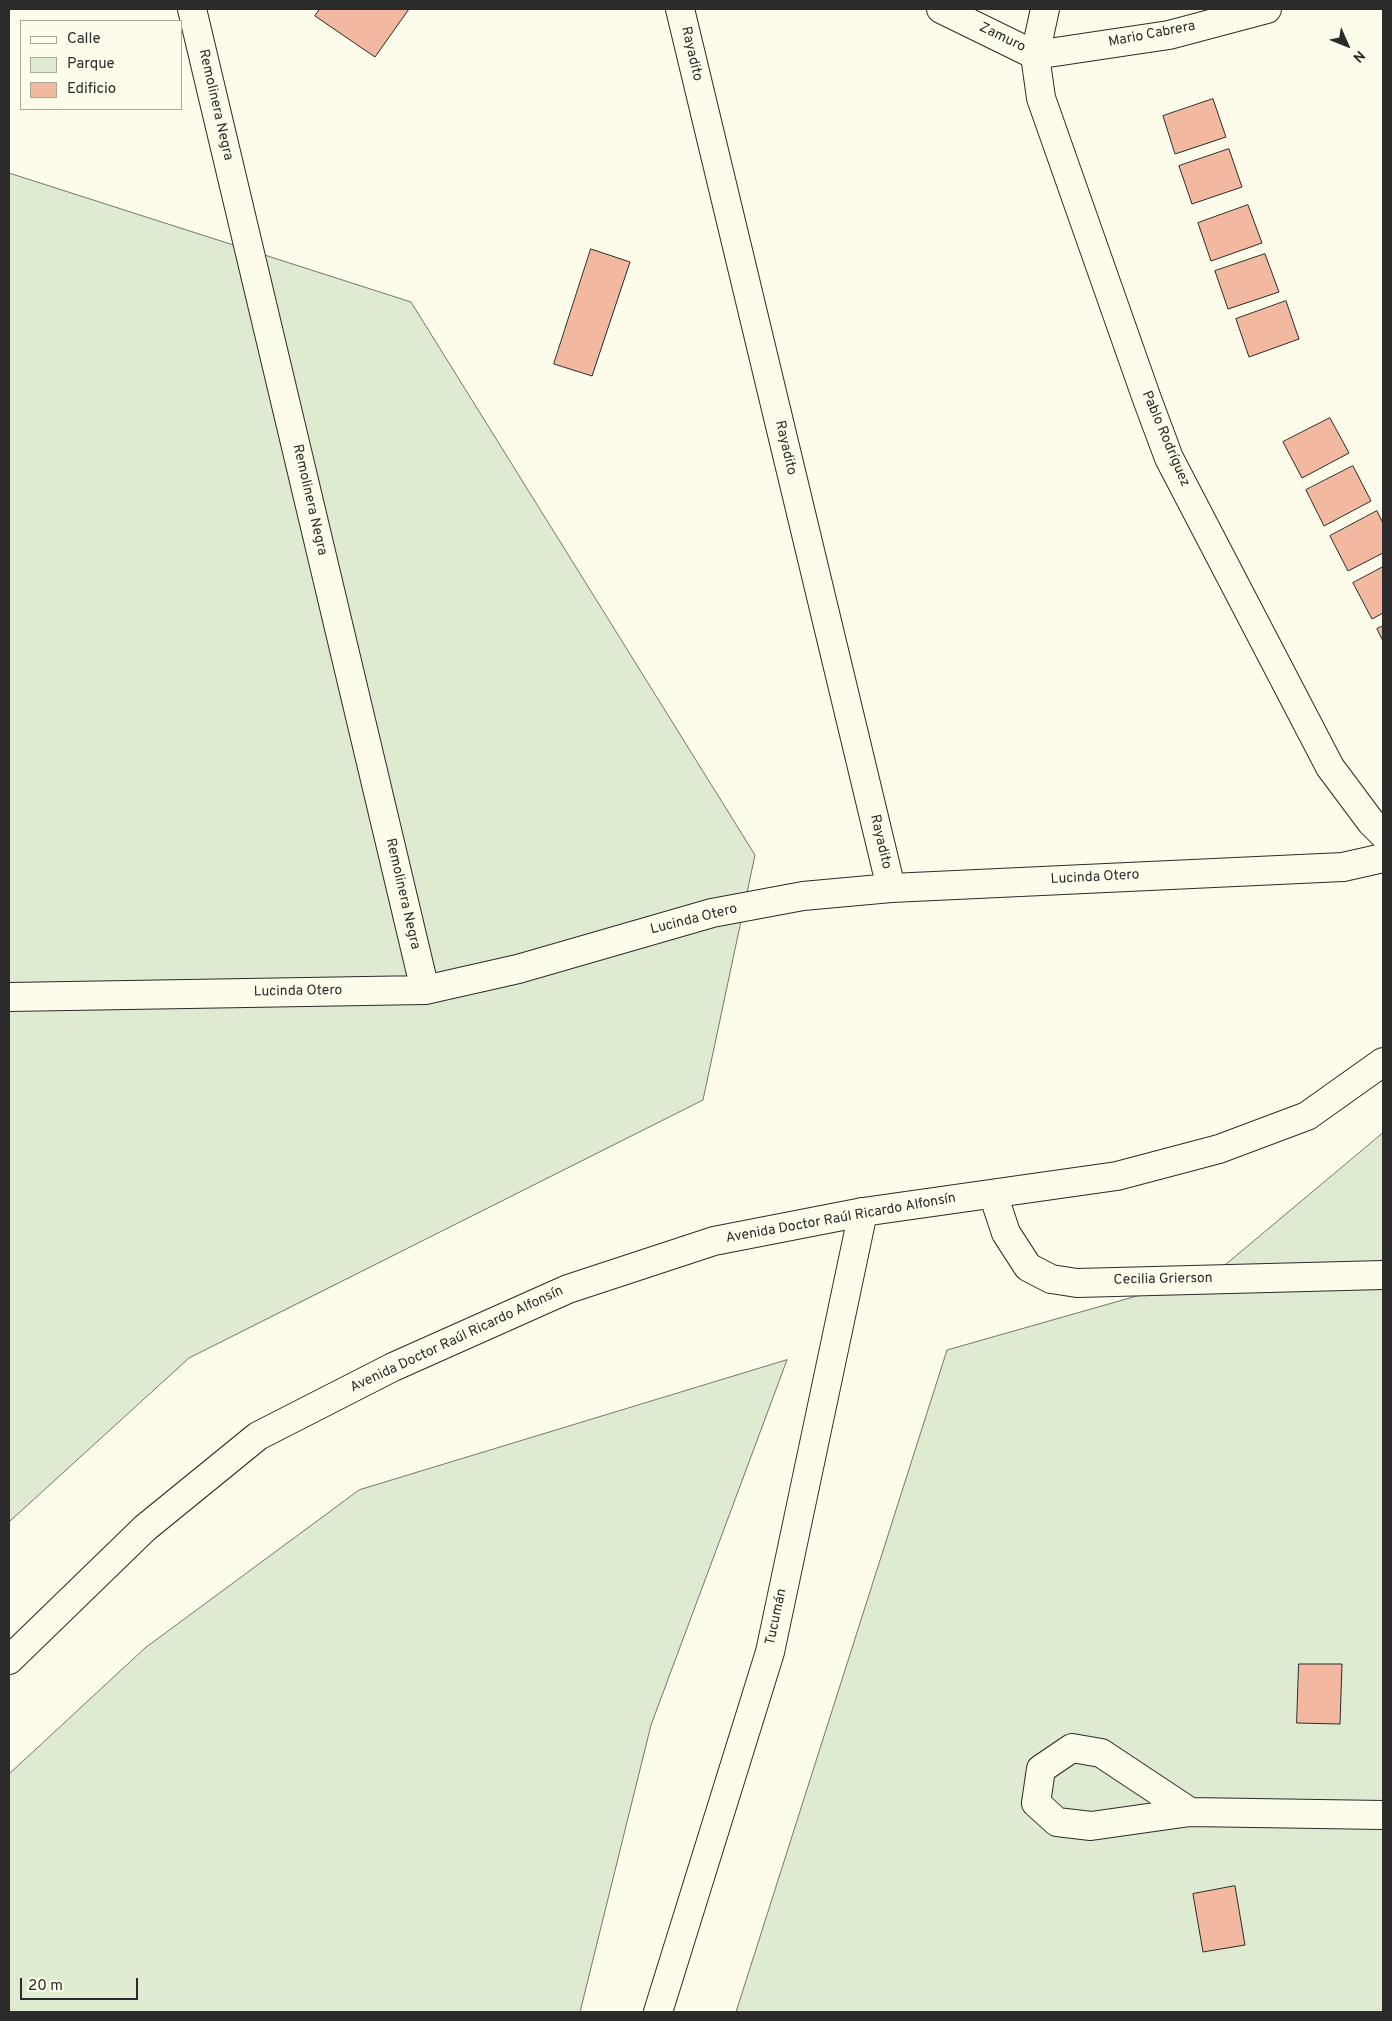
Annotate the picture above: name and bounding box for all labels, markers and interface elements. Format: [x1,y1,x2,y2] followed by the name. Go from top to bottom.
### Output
[1107,18,1197,52] street label: Mario Cabrera
[20,20,182,110] legend
[976,20,1028,56] street label: Zamuro
[1322,20,1372,70] north arrow
[677,25,705,83] street label: Rayadito
[67,30,101,49] text: Calle
[1349,46,1368,65] text: N
[194,48,236,162] street label: Remolinera Negra
[67,55,115,74] text: Parque
[67,80,116,99] text: Edificio
[1137,389,1193,489] street label: Pablo Rodríguez
[771,419,799,477] street label: Rayadito
[288,443,330,557] street label: Remolinera Negra
[866,813,894,871] street label: Rayadito
[381,837,423,951] street label: Remolinera Negra
[1050,867,1140,889] street label: Lucinda Otero
[649,901,739,939] street label: Lucinda Otero
[253,983,343,1001] street label: Lucinda Otero
[725,1190,957,1248] street label: Avenida Doctor Raúl Ricardo Alfonsín
[1113,1271,1213,1289] street label: Cecilia Grierson
[348,1283,566,1397] street label: Avenida Doctor Raúl Ricardo Alfonsín
[763,1587,791,1647] street label: Tucumán
[22,1968,140,2000] scale bar
[28,1977,63,1996] text: 20 m

